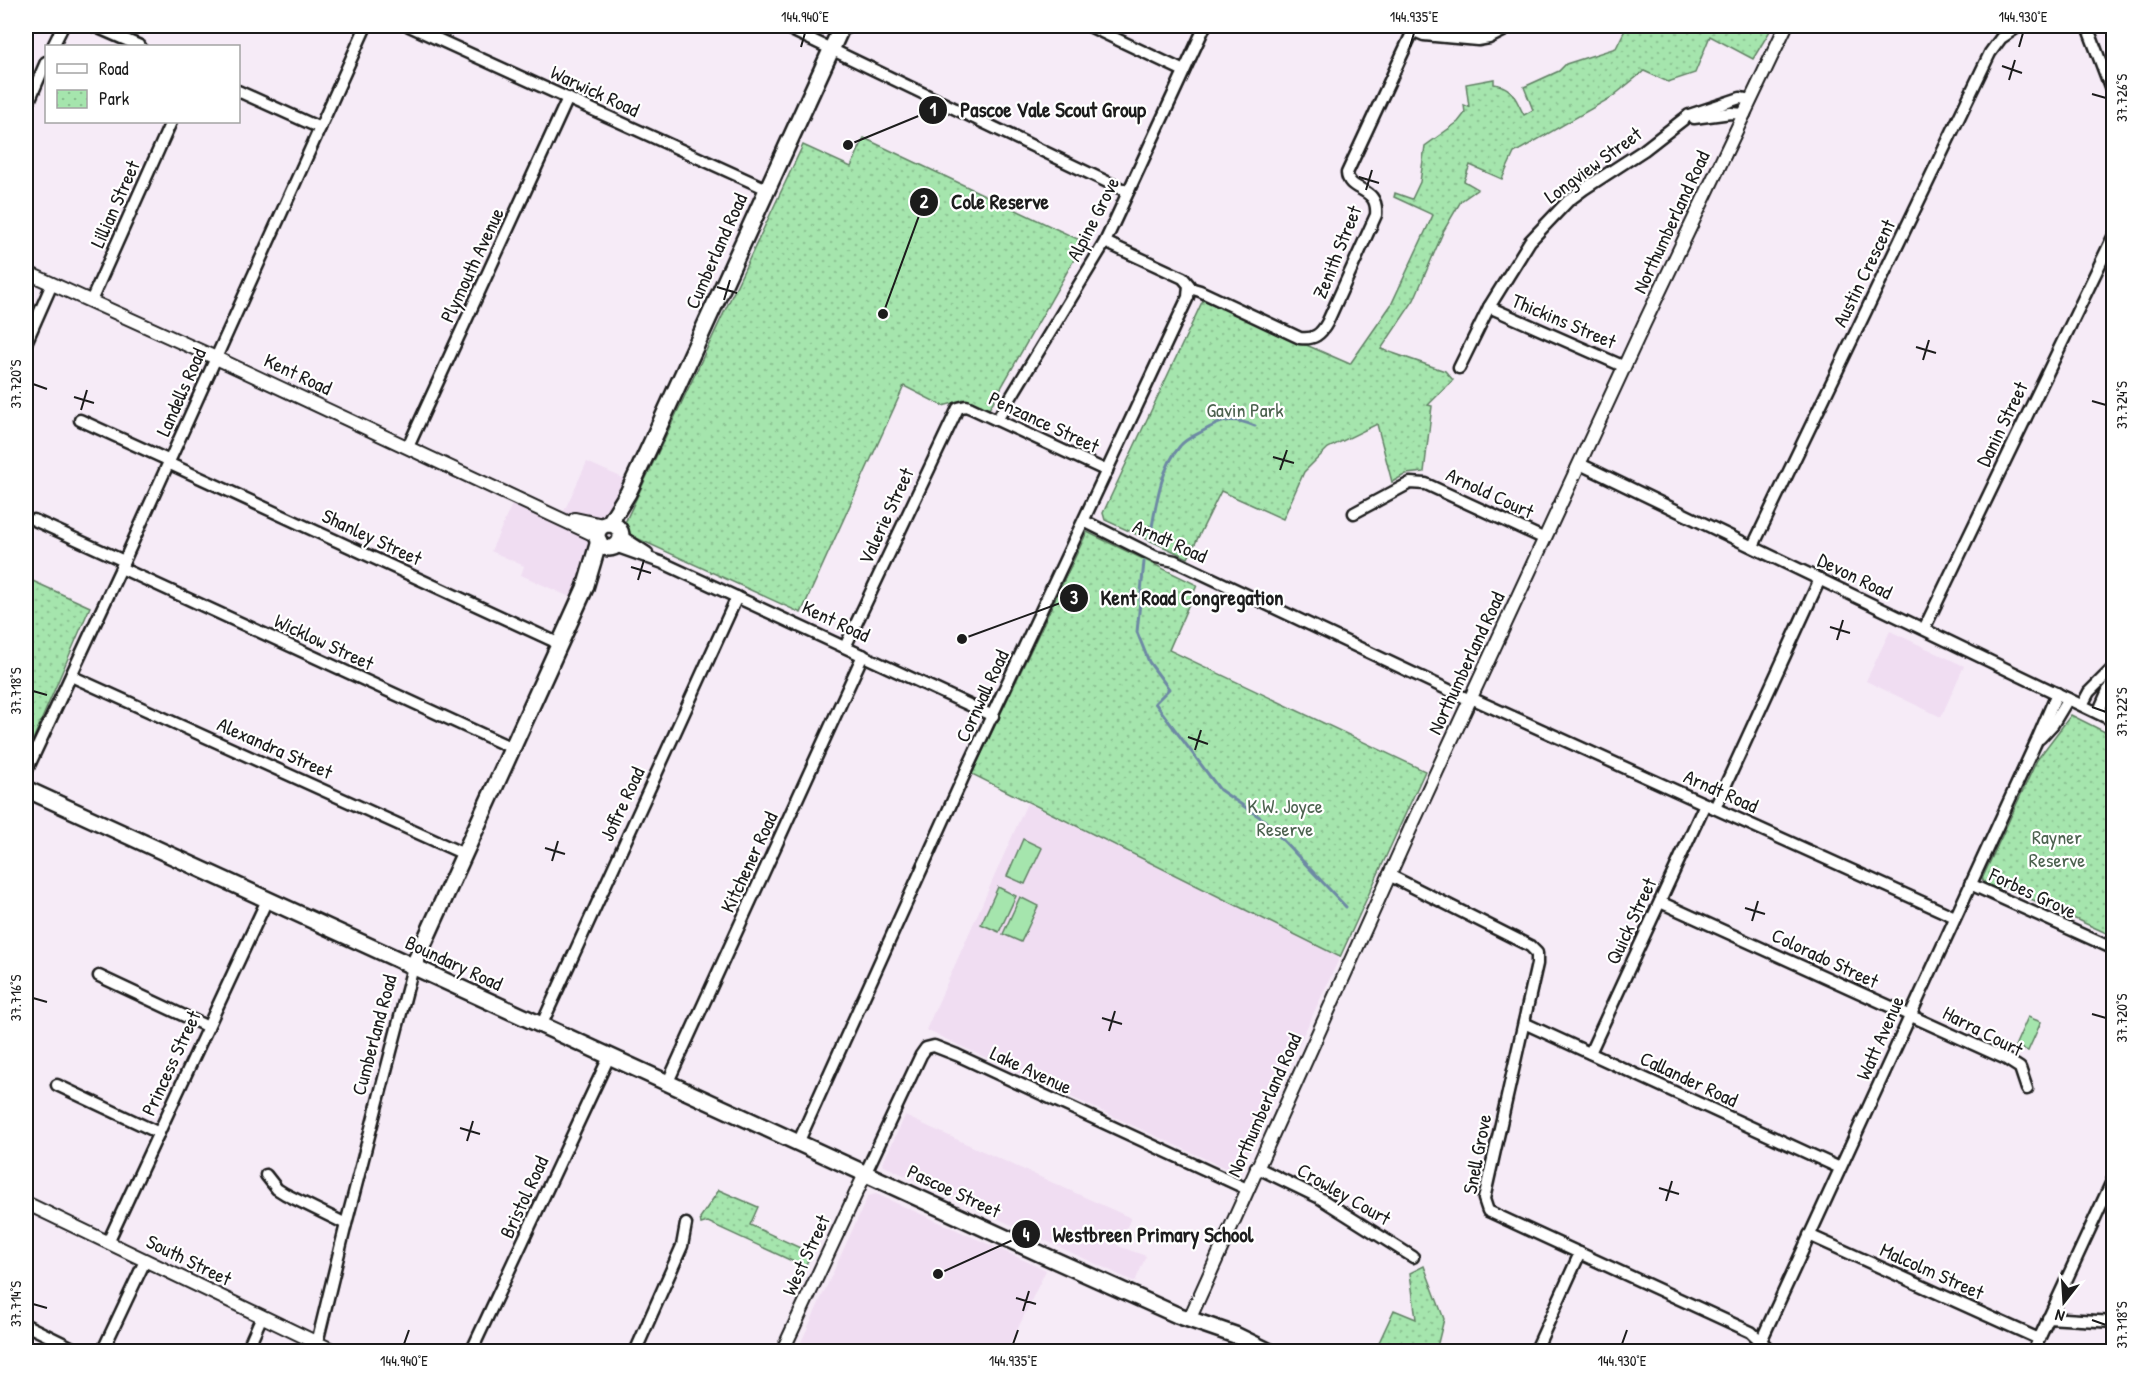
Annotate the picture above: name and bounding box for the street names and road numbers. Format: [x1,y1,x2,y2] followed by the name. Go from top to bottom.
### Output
[546,58,644,123] street label: Warwick Road
[1539,119,1648,209] street label: Longview Street
[1626,146,1716,298] street label: Northumberland Road
[83,155,146,252] street label: Lillian Street
[1060,172,1125,265] street label: Alpine Grove
[678,189,753,313] street label: Cumberland Road
[1306,200,1368,302] street label: Zenith Street
[433,203,510,327] street label: Plymouth Avenue
[1826,214,1902,331] street label: Austin Crescent
[1508,286,1621,355] street label: Thickins Street
[149,343,212,440] street label: Landells Road
[260,346,337,401] street label: Kent Road
[1969,376,2034,471] street label: Danin Street
[985,384,1105,459] street label: Penzance Street
[1442,460,1539,525] street label: Arnold Court
[851,462,920,568] street label: Valerie Street
[318,502,428,572] street label: Shanley Street
[1129,512,1212,569] street label: Arndt Road
[1813,546,1897,605] street label: Devon Road
[1421,587,1511,739] street label: Northumberland Road
[798,593,875,648] street label: Kent Road
[270,607,379,677] street label: Wicklow Street
[948,645,1015,746] street label: Cornwall Road
[213,710,338,785] street label: Alexandra Street
[593,762,651,845] street label: Joffre Road
[1680,762,1763,819] street label: Arndt Road
[713,807,784,916] street label: Kitchener Road
[1984,860,2081,924] street label: Forbes Grove
[1599,872,1663,969] street label: Quick Street
[1767,921,1884,995] street label: Colorado Street
[401,928,507,997] street label: Boundary Road
[344,971,403,1098] street label: Cumberland Road
[1849,992,1910,1084] street label: Watt Avenue
[1938,999,2029,1063] street label: Harra Court
[134,1005,207,1120] street label: Princess Street
[1220,1029,1307,1181] street label: Northumberland Road
[986,1039,1076,1100] street label: Lake Avenue
[1636,1044,1743,1113] street label: Callander Road
[1456,1112,1497,1196] street label: Snell Grove
[493,1151,554,1242] street label: Bristol Road
[1293,1156,1397,1232] street label: Crowley Court
[903,1157,1006,1224] street label: Pascoe Street
[775,1209,836,1299] street label: West Street
[142,1227,237,1292] street label: South Street
[1876,1236,1989,1306] street label: Malcolm Street

